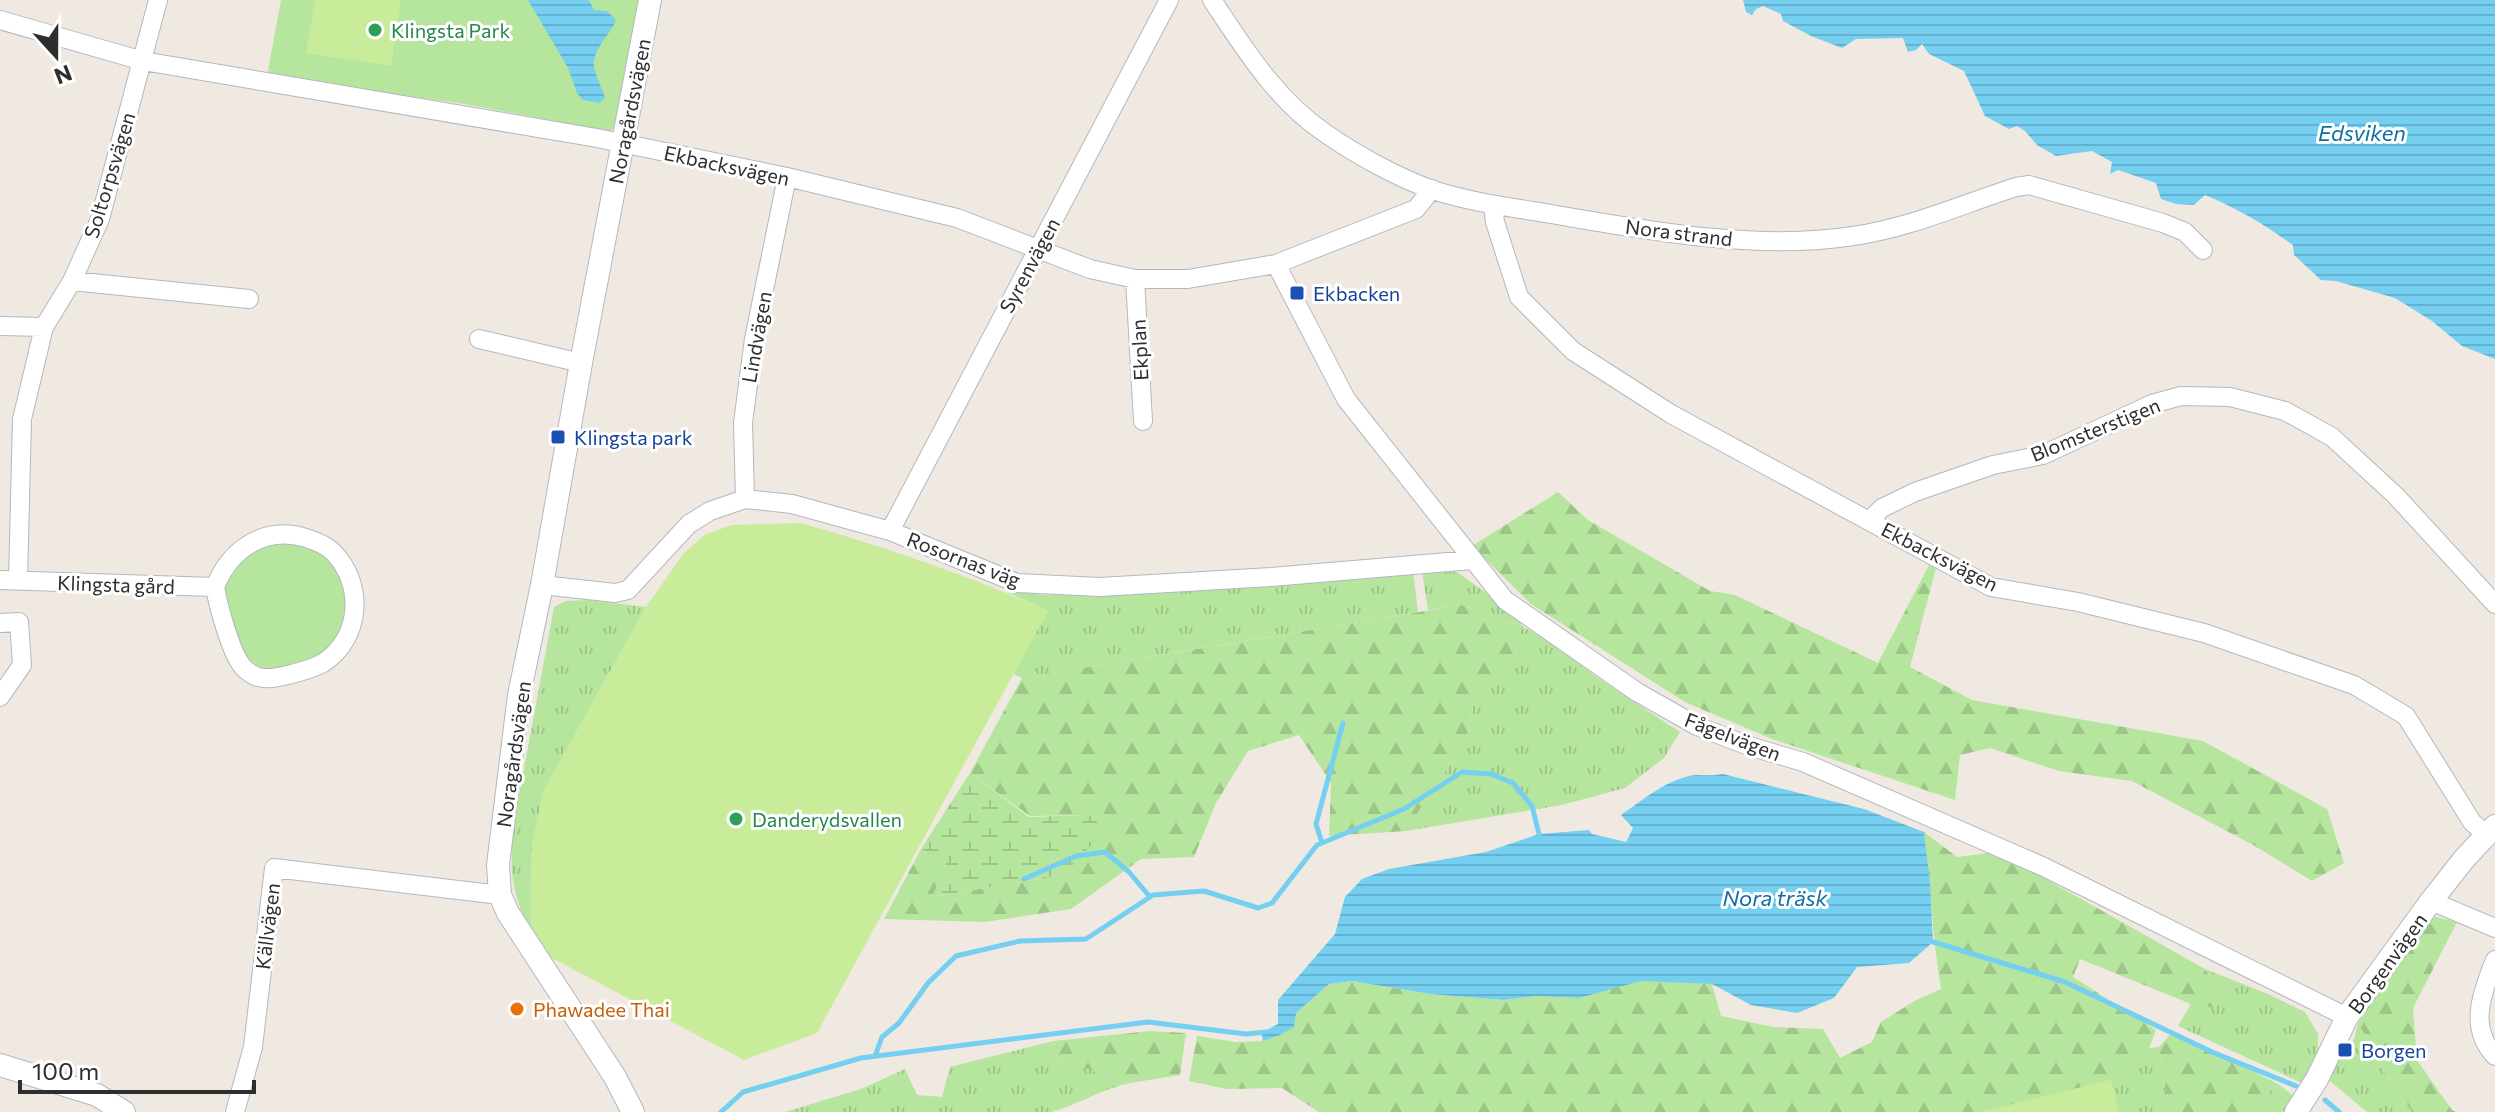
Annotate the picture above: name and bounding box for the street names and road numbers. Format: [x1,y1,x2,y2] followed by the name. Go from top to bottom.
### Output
[603,36,655,186] street label: Noragårdsvägen
[78,109,140,241] street label: Soltorpsvägen
[662,140,792,190] street label: Ekbacksvägen
[994,213,1064,317] street label: Syrenvägen
[1624,214,1734,250] street label: Nora strand
[736,289,776,385] street label: Lindvägen
[1125,319,1153,381] street label: Ekplan
[2027,392,2163,466] street label: Blomsterstigen
[1878,516,2002,596] street label: Ekbacksvägen
[904,526,1024,592] street label: Rosornas väg
[57,570,175,598] street label: Klingsta gård
[491,679,535,829] street label: Noragårdsvägen
[1682,707,1784,765] street label: Fågelvägen
[250,881,284,971] street label: Källvägen
[2343,908,2431,1018] street label: Borgenvägen

